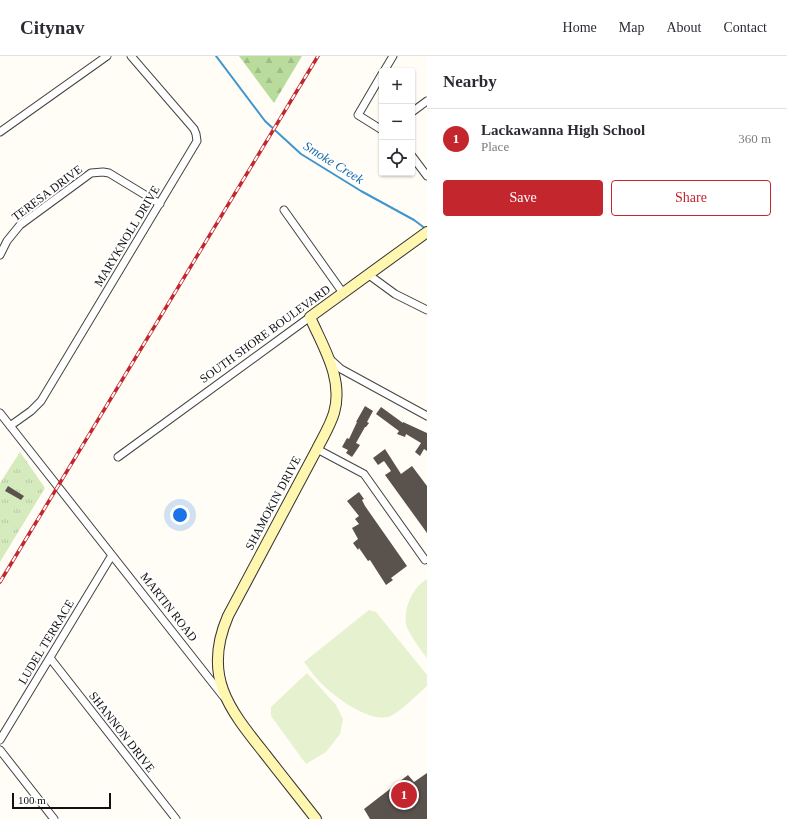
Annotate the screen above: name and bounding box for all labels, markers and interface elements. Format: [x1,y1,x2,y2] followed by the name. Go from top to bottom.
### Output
[20,17,84,38] text: Citynav
[563,20,597,35] text: Home
[619,20,644,35] text: Map
[666,20,701,35] text: About
[723,20,767,35] text: Contact
[379,68,415,176] map controls
[379,68,415,104] button: +
[443,72,497,91] text: Nearby
[379,104,415,140] button: −
[481,122,645,138] text: Lackawanna High School
[453,131,459,146] text: 1
[738,131,771,146] text: 360 m
[301,138,367,187] water label: Smoke Creek
[481,139,509,154] text: Place
[379,140,415,176] button: locate
[9,162,85,224] street label: TERESA DRIVE
[443,180,603,216] button: Save
[611,180,771,216] button: Share
[91,183,163,289] street label: MARYKNOLL DRIVE
[197,282,333,386] street label: SOUTH SHORE BOULEVARD
[242,454,304,552] street label: SHAMOKIN DRIVE
[170,505,190,525] your location
[138,570,200,645] street label: MARTIN ROAD
[15,597,77,687] street label: LUDEL TERRACE
[86,689,158,775] street label: SHANNON DRIVE
[391,780,417,810] pin: 1
[12,791,111,810] scale bar
[18,794,46,806] text: 100 m

